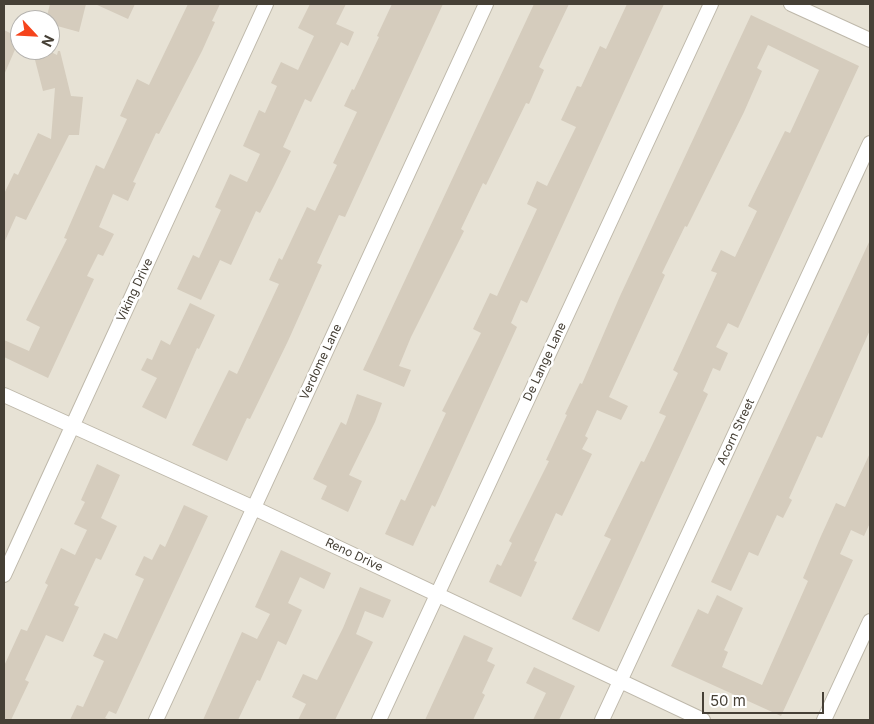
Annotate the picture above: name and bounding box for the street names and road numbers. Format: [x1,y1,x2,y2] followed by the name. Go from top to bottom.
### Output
[114,256,156,324] street label: Viking Drive
[521,320,569,404] street label: De Lange Lane
[297,322,345,402] street label: Verdome Lane
[714,397,758,467] street label: Acorn Street
[323,535,385,575] street label: Reno Drive

